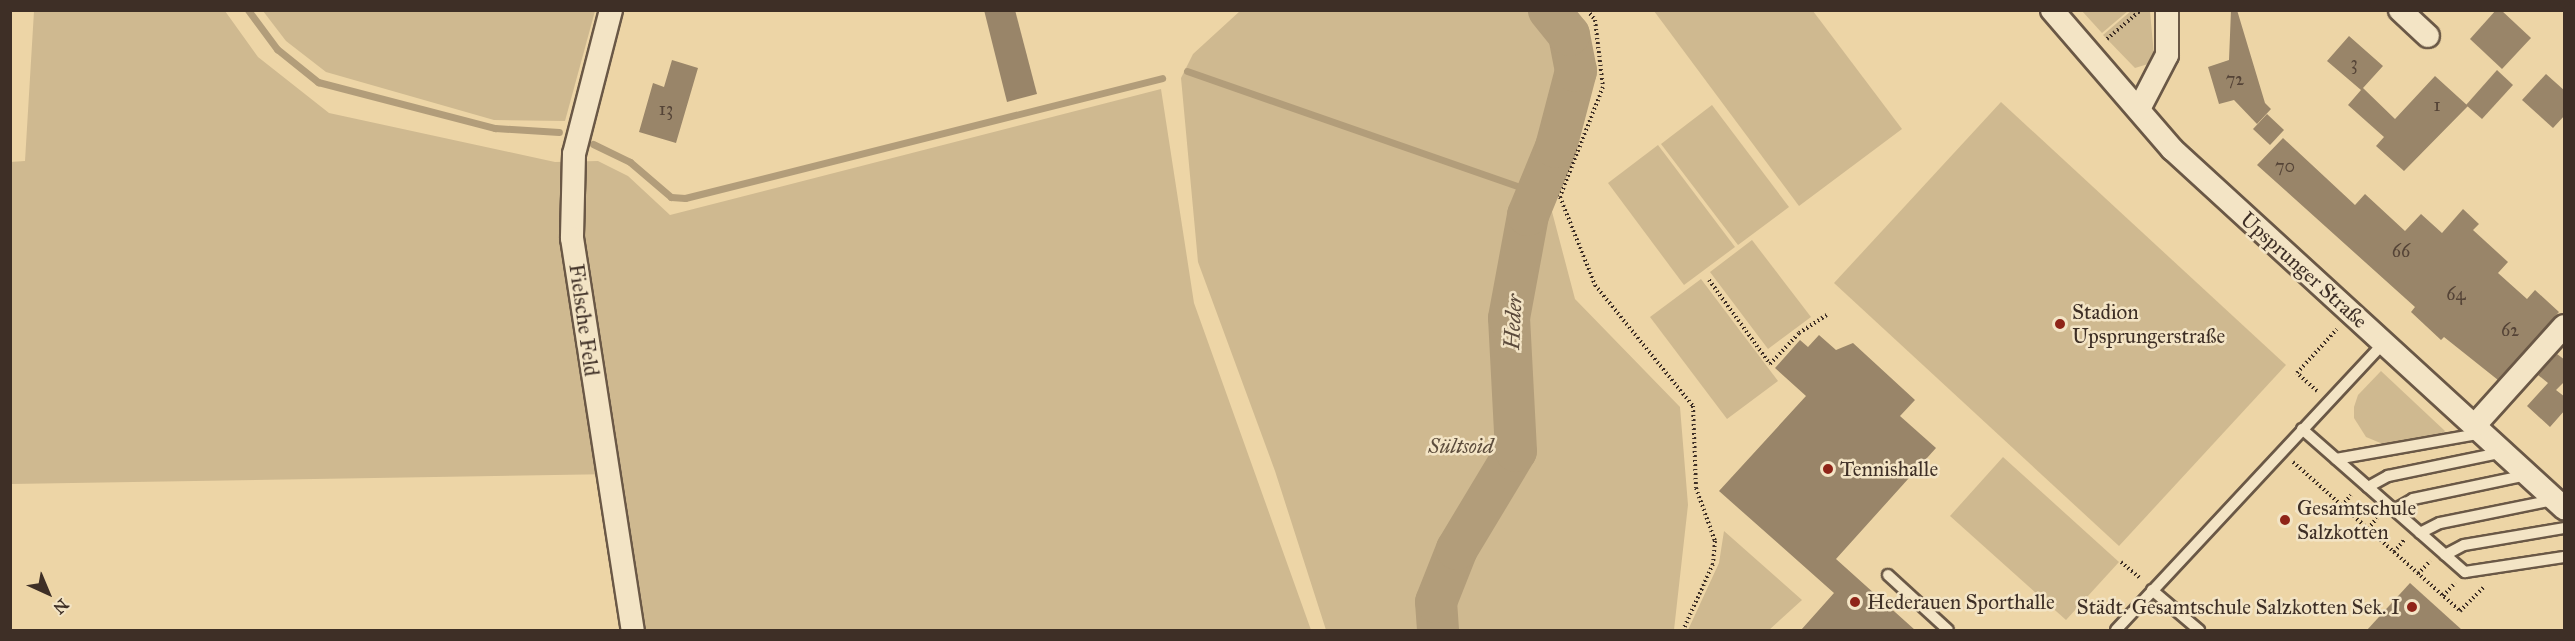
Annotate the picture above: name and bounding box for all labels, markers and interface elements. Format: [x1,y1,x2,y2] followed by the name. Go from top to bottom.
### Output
[2350,52,2358,74] house number: 3
[2226,68,2244,90] house number: 72
[2433,94,2441,116] house number: 1
[659,98,673,120] house number: 13
[2275,155,2295,177] house number: 70
[2235,206,2373,334] street label: Upsprunger Straße
[2392,240,2410,262] house number: 66
[564,262,604,378] street label: Fielsche Feld
[2446,283,2466,305] house number: 64
[1498,293,1528,351] water label: Heder
[2072,299,2225,349] place label: Stadion Upsprungerstraße
[2053,317,2067,331] marker: Stadion Upsprungerstraße
[2501,319,2519,341] house number: 62
[1428,433,1494,459] park label: Sültsoid
[1840,456,1938,482] place label: Tennishalle
[1821,462,1835,476] marker: Tennishalle
[2297,495,2416,545] place label: Gesamtschule Salzkotten
[2278,513,2292,527] marker: Gesamtschule Salzkotten
[18,563,78,623] north arrow
[1867,589,2055,615] place label: Hederauen Sporthalle
[2077,594,2400,620] place label: Städt. Gesamtschule Salzkotten Sek. I
[49,595,72,618] text: N
[1848,595,1862,609] marker: Hederauen Sporthalle
[2405,600,2419,614] marker: Städt. Gesamtschule Salzkotten Sek. I

